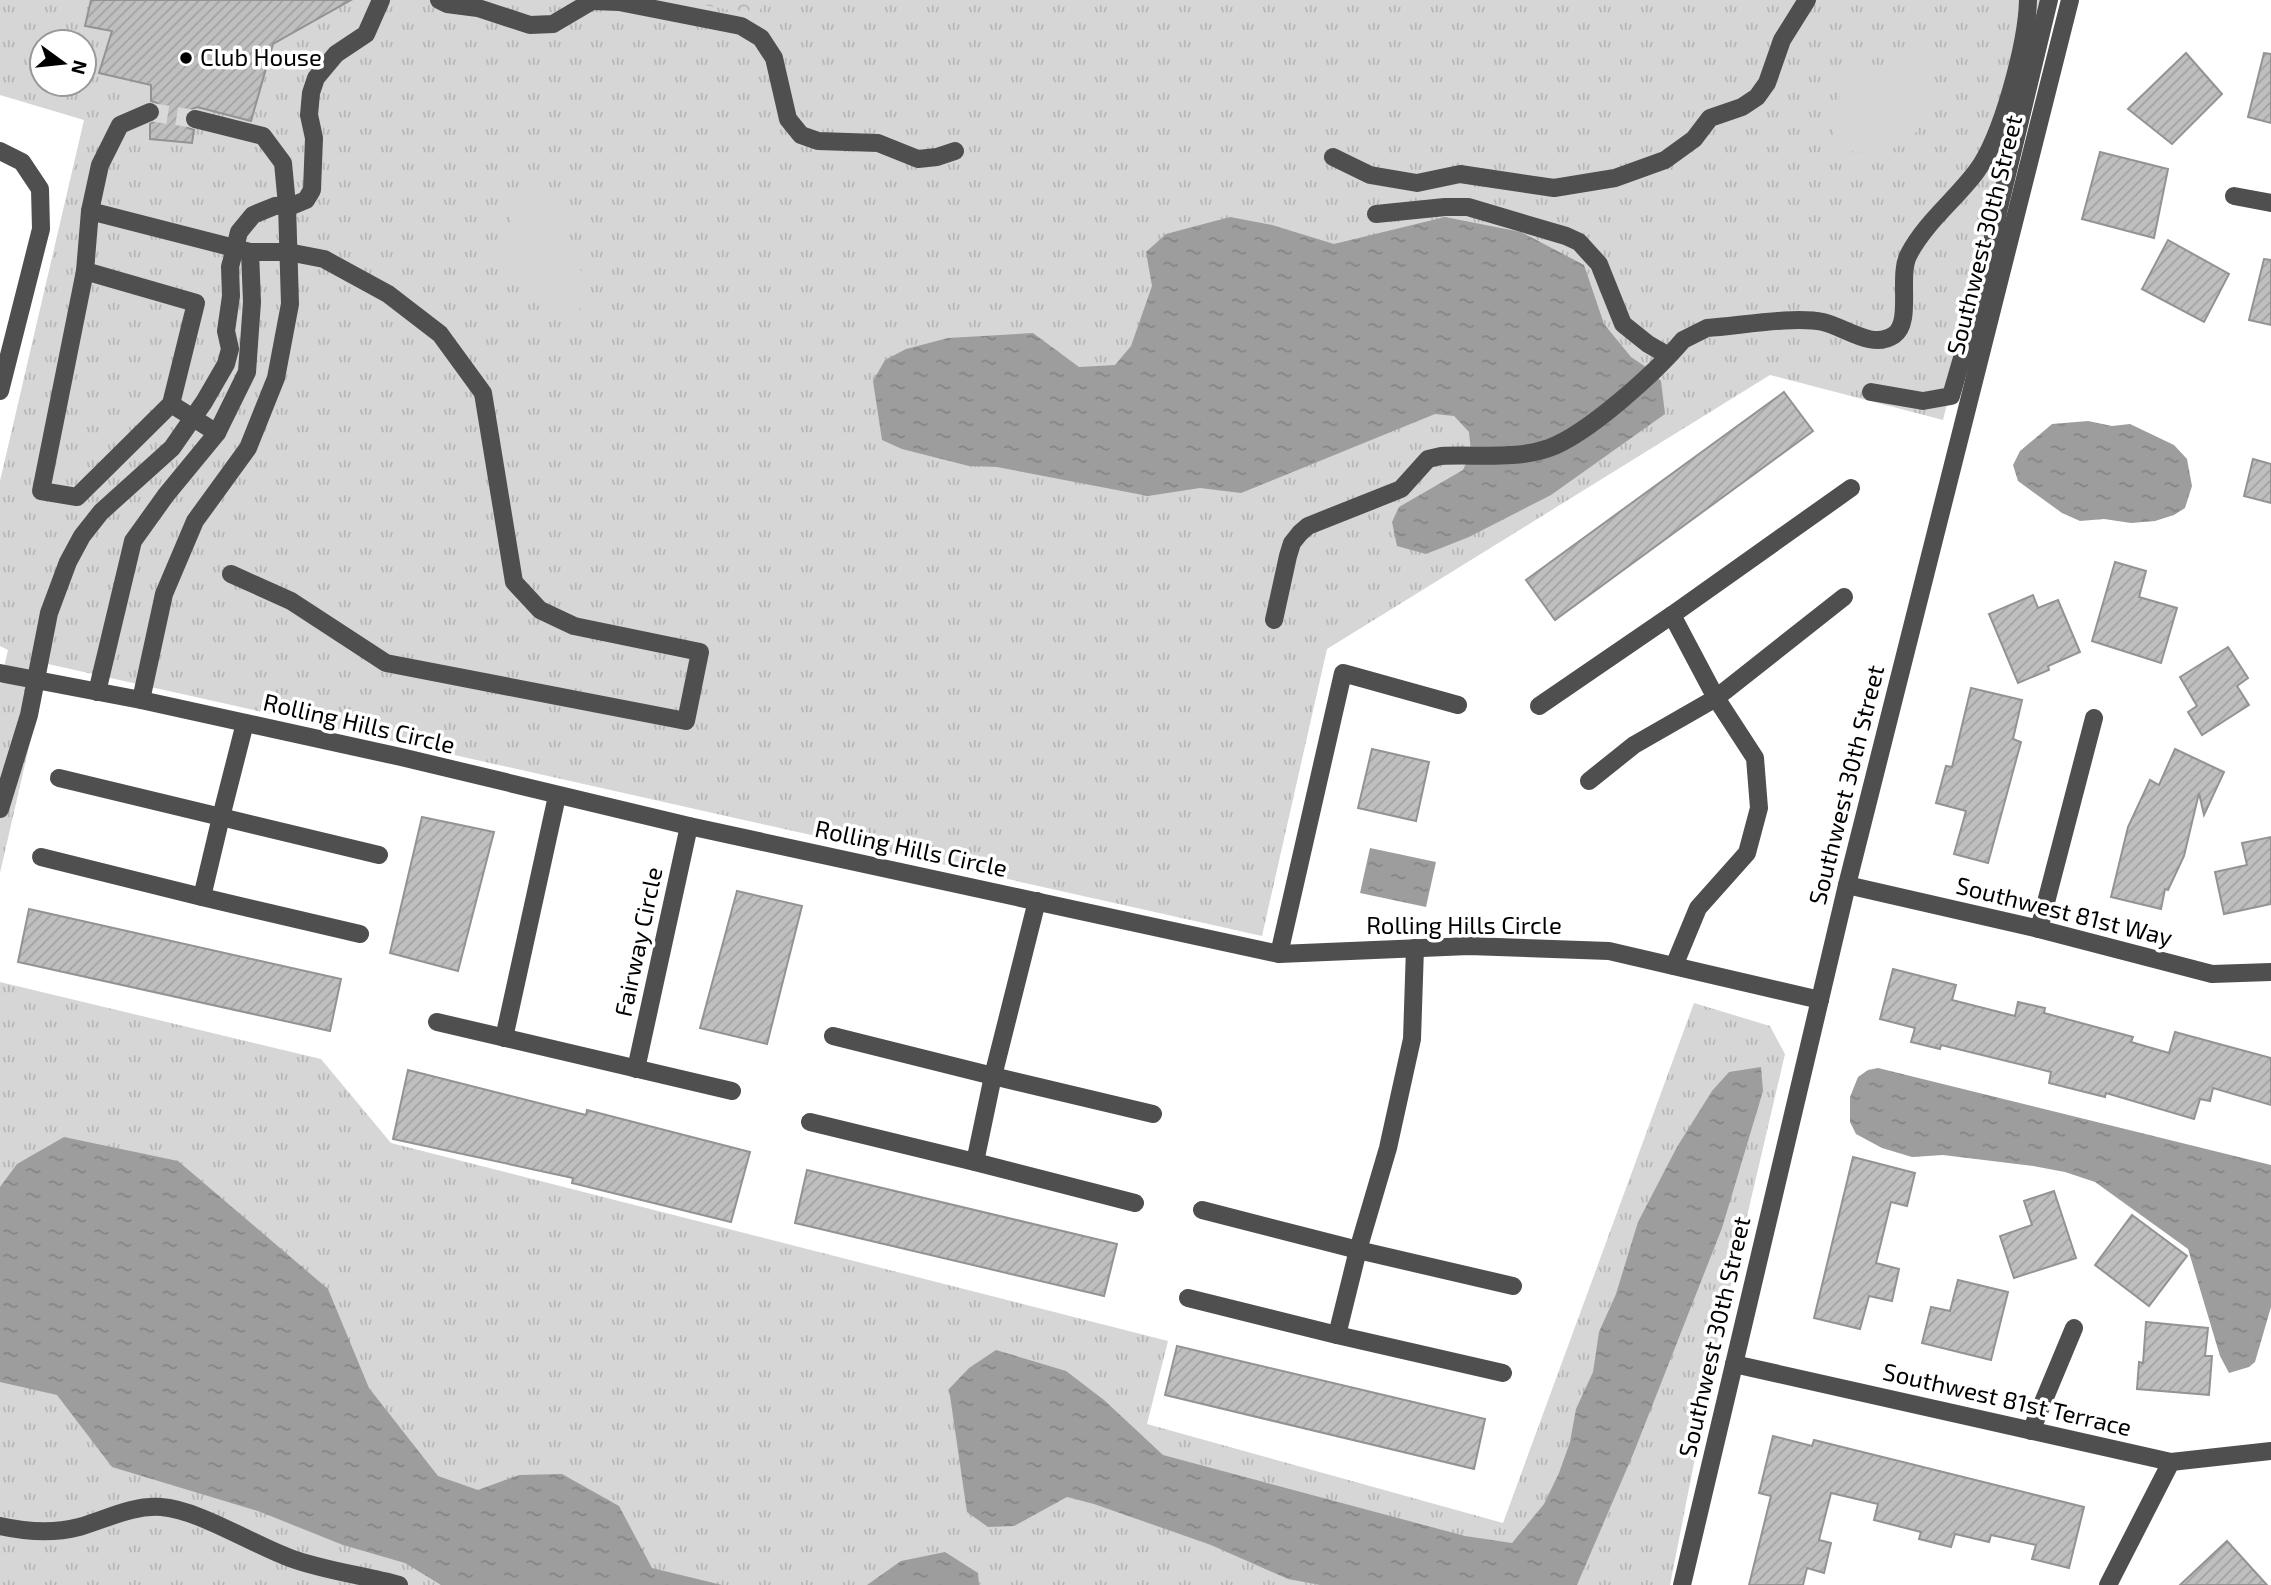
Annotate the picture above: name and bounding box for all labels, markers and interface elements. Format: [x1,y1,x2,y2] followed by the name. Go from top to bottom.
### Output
[28,28,98,98] north arrow
[200,42,322,71] place label: Club House
[178,50,194,66] marker: Club House
[67,58,93,77] text: N
[1940,112,2027,358] street label: Southwest 30th Street
[1802,662,1889,908] street label: Southwest 30th Street
[261,686,458,759] street label: Rolling Hills Circle
[813,813,1010,882] street label: Rolling Hills Circle
[608,864,668,1019] street label: Fairway Circle
[1953,870,2176,952] street label: Southwest 81st Way
[1366,910,1562,939] street label: Rolling Hills Circle
[1672,1213,1755,1460] street label: Southwest 30th Street
[1880,1356,2135,1441] street label: Southwest 81st Terrace

